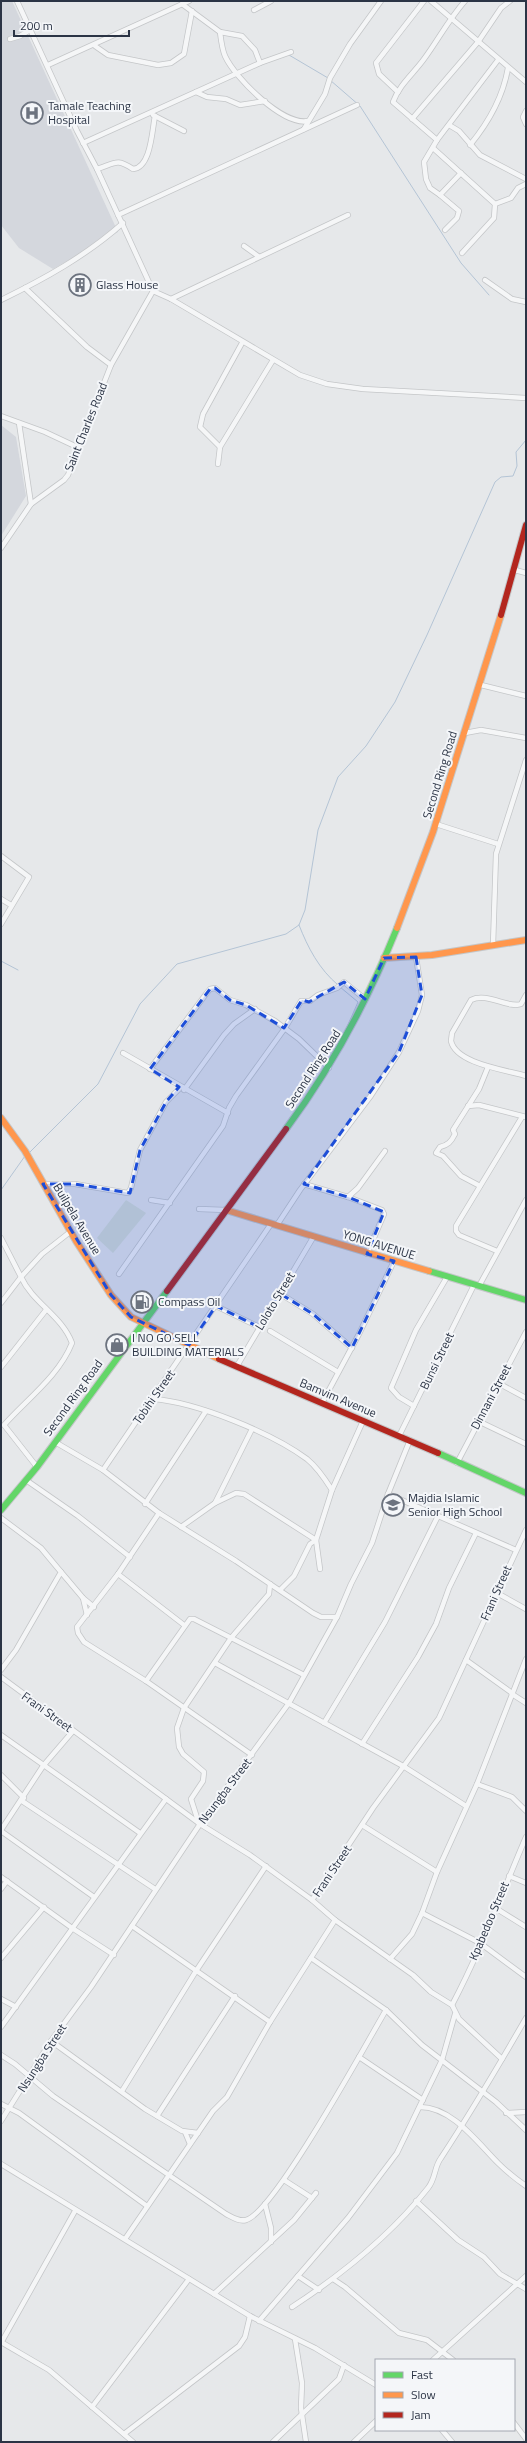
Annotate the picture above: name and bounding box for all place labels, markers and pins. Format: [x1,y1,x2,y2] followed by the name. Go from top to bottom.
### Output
[48,96,131,129] place label: Tamale Teaching Hospital
[19,100,45,126] hospital icon: Tamale Teaching Hospital
[67,272,93,298] building icon: Glass House
[96,275,158,294] place label: Glass House
[129,1289,155,1315] fuel station icon: Compass Oil
[158,1292,220,1311] place label: Compass Oil
[132,1328,244,1361] place label: I NO GO SELL BUILDING MATERIALS
[104,1332,130,1358] shop icon: I NO GO SELL BUILDING MATERIALS
[408,1488,502,1521] place label: Majdia Islamic Senior High School
[380,1492,406,1518] school or university icon: Majdia Islamic Senior High School

